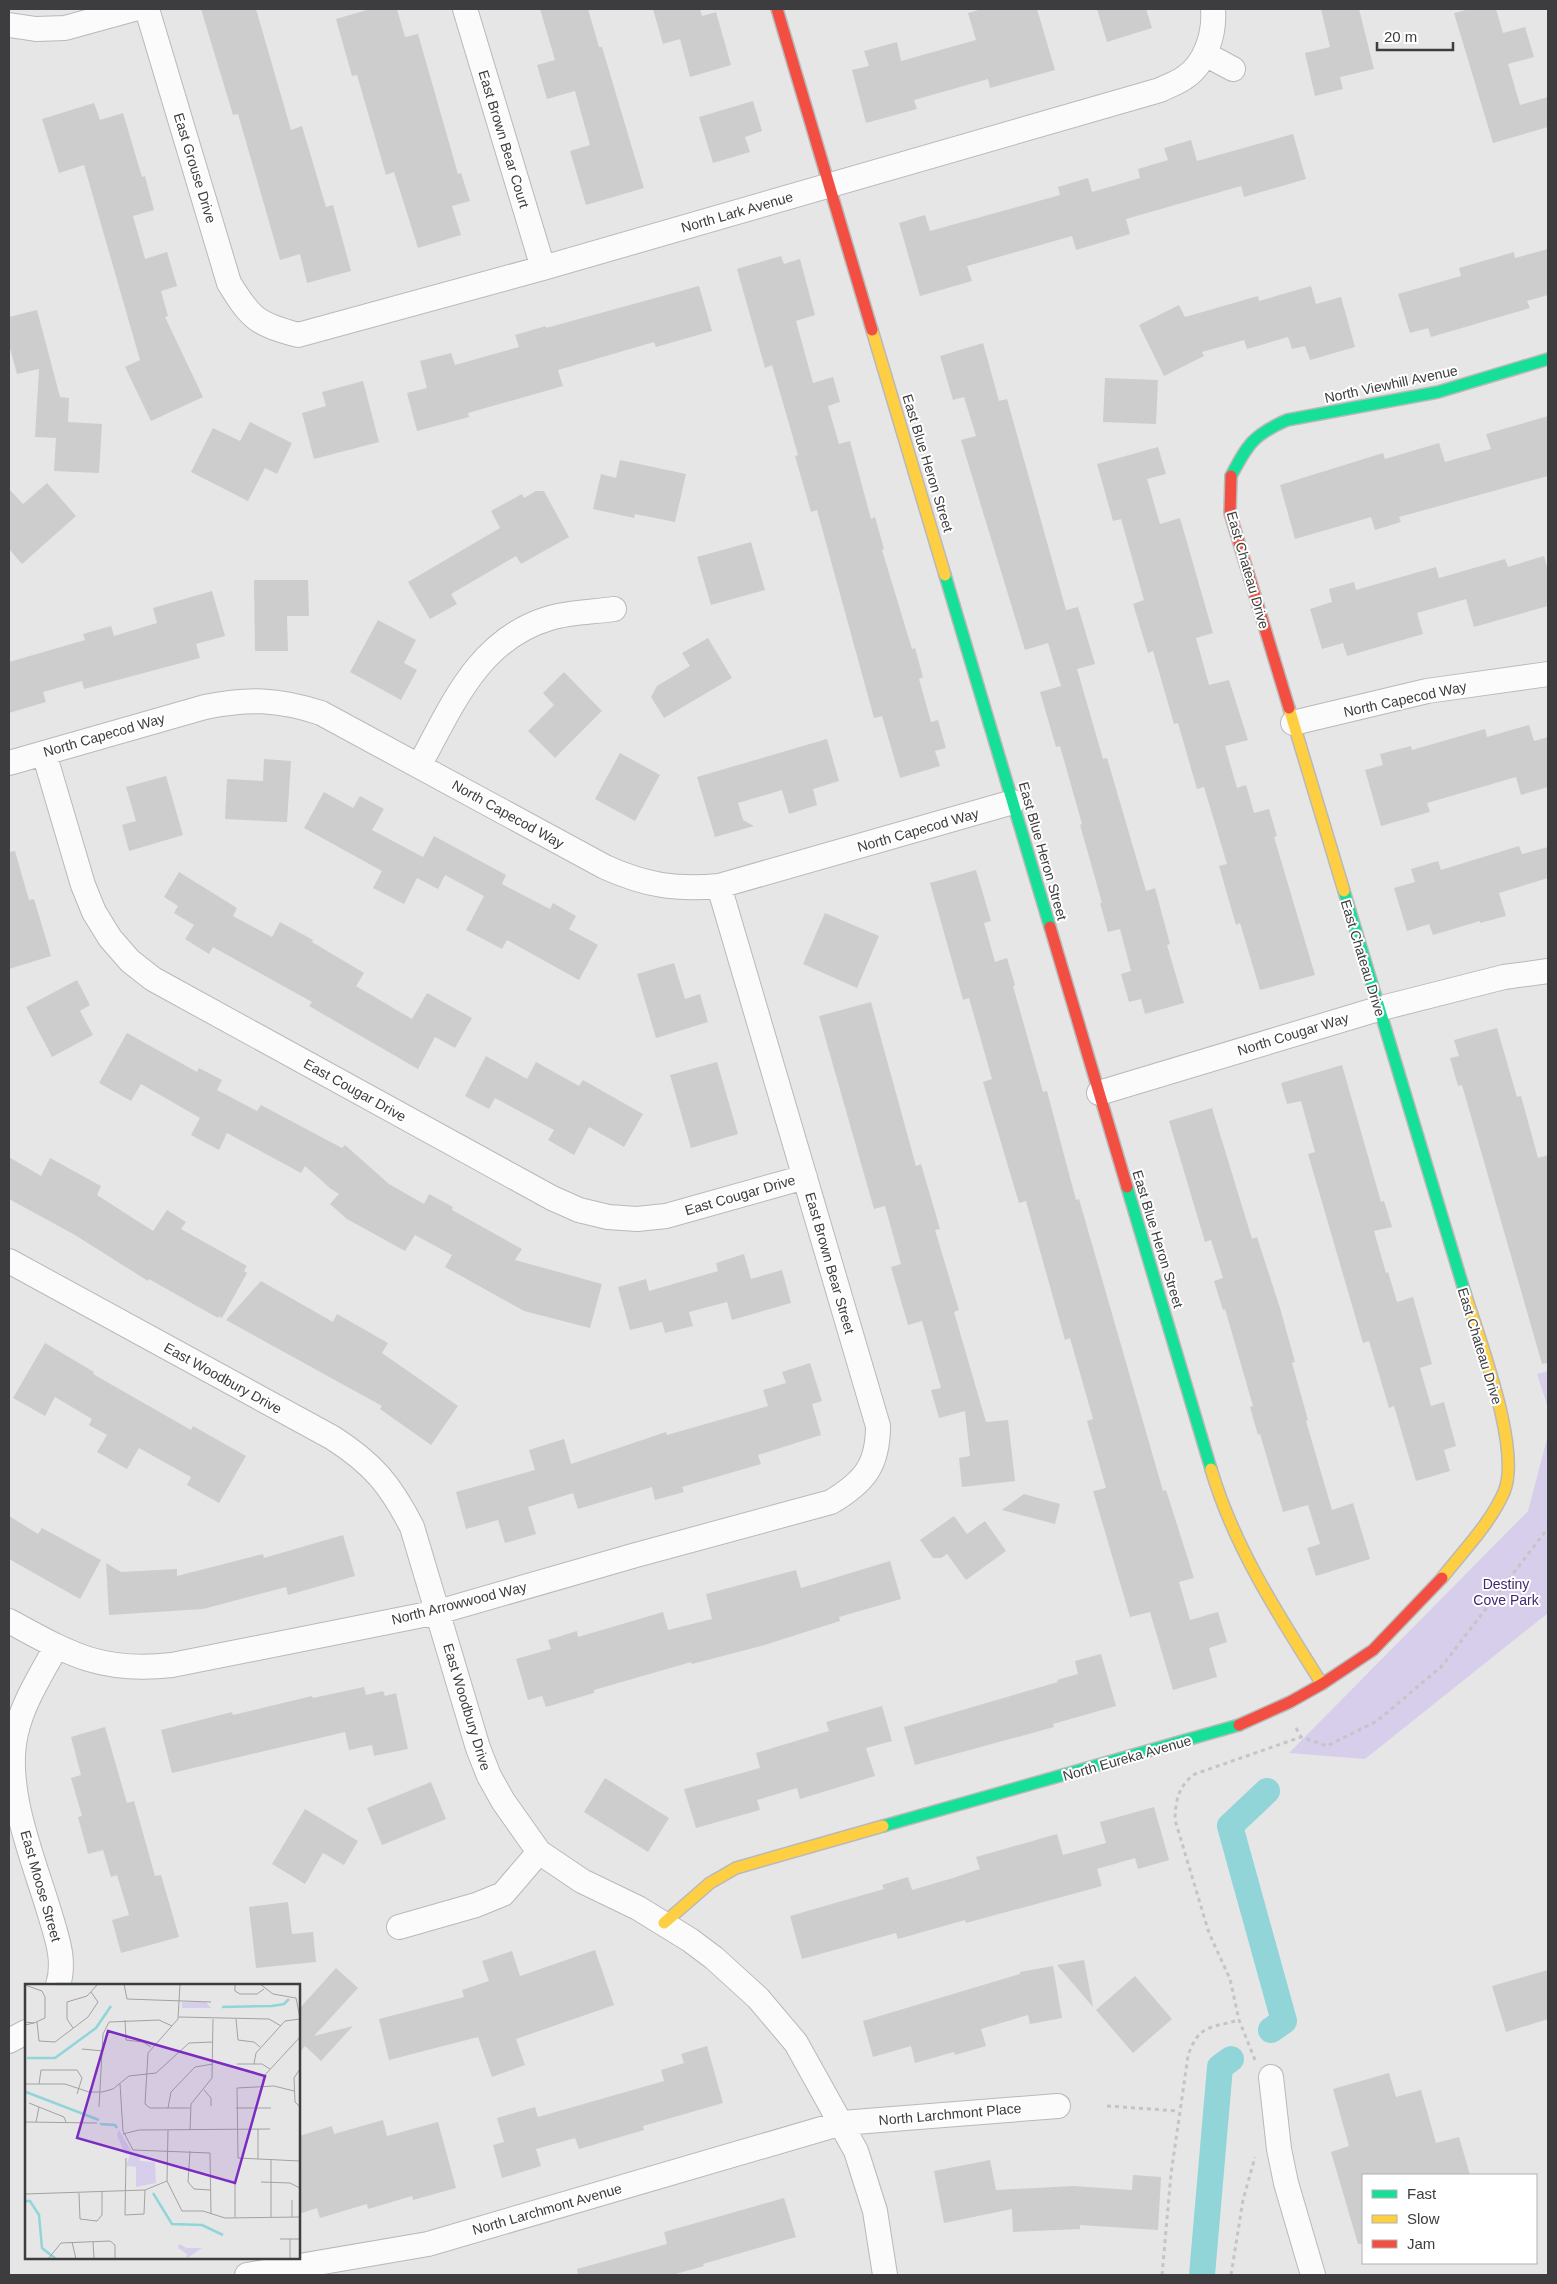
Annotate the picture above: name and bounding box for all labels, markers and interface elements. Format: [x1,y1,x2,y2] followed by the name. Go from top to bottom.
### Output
[1377,20,1453,52] scale bar
[1384,28,1417,45] text: 20 m
[475,68,533,210] street label: East Brown Bear Court
[171,111,219,225] street label: East Grouse Drive
[679,188,795,236] street label: North Lark Avenue
[1323,362,1459,406] street label: North Viewhill Avenue
[899,392,957,534] street label: East Blue Heron Street
[1224,509,1272,631] street label: East Chateau Drive
[1342,678,1468,720] street label: North Capecod Way
[41,710,167,760] street label: North Capecod Way
[449,777,567,851] street label: North Capecod Way
[1016,780,1070,922] street label: East Blue Heron Street
[855,805,981,855] street label: North Capecod Way
[1338,898,1388,1019] street label: East Chateau Drive
[1235,1009,1351,1059] street label: North Cougar Way
[301,1055,409,1125] street label: East Cougar Drive
[1129,1168,1187,1310] street label: East Blue Heron Street
[683,1171,797,1218] street label: East Cougar Drive
[802,1190,858,1336] street label: East Brown Bear Street
[1455,1286,1505,1407] street label: East Chateau Drive
[161,1339,285,1417] street label: East Woodbury Drive
[1473,1576,1540,1608] park label: Destiny Cove Park
[390,1578,528,1628] street label: North Arrowwood Way
[440,1642,494,1773] street label: East Woodbury Drive
[1061,1732,1193,1784] street label: North Eureka Avenue
[17,1828,65,1944] street label: East Moose Street
[25,1984,300,2259] inset map
[878,2100,1022,2128] street label: North Larchmont Place
[1362,2174,1537,2264] legend
[470,2180,624,2238] street label: North Larchmont Avenue
[1407,2185,1437,2202] text: Fast
[1407,2210,1440,2227] text: Slow
[1407,2235,1435,2252] text: Jam

